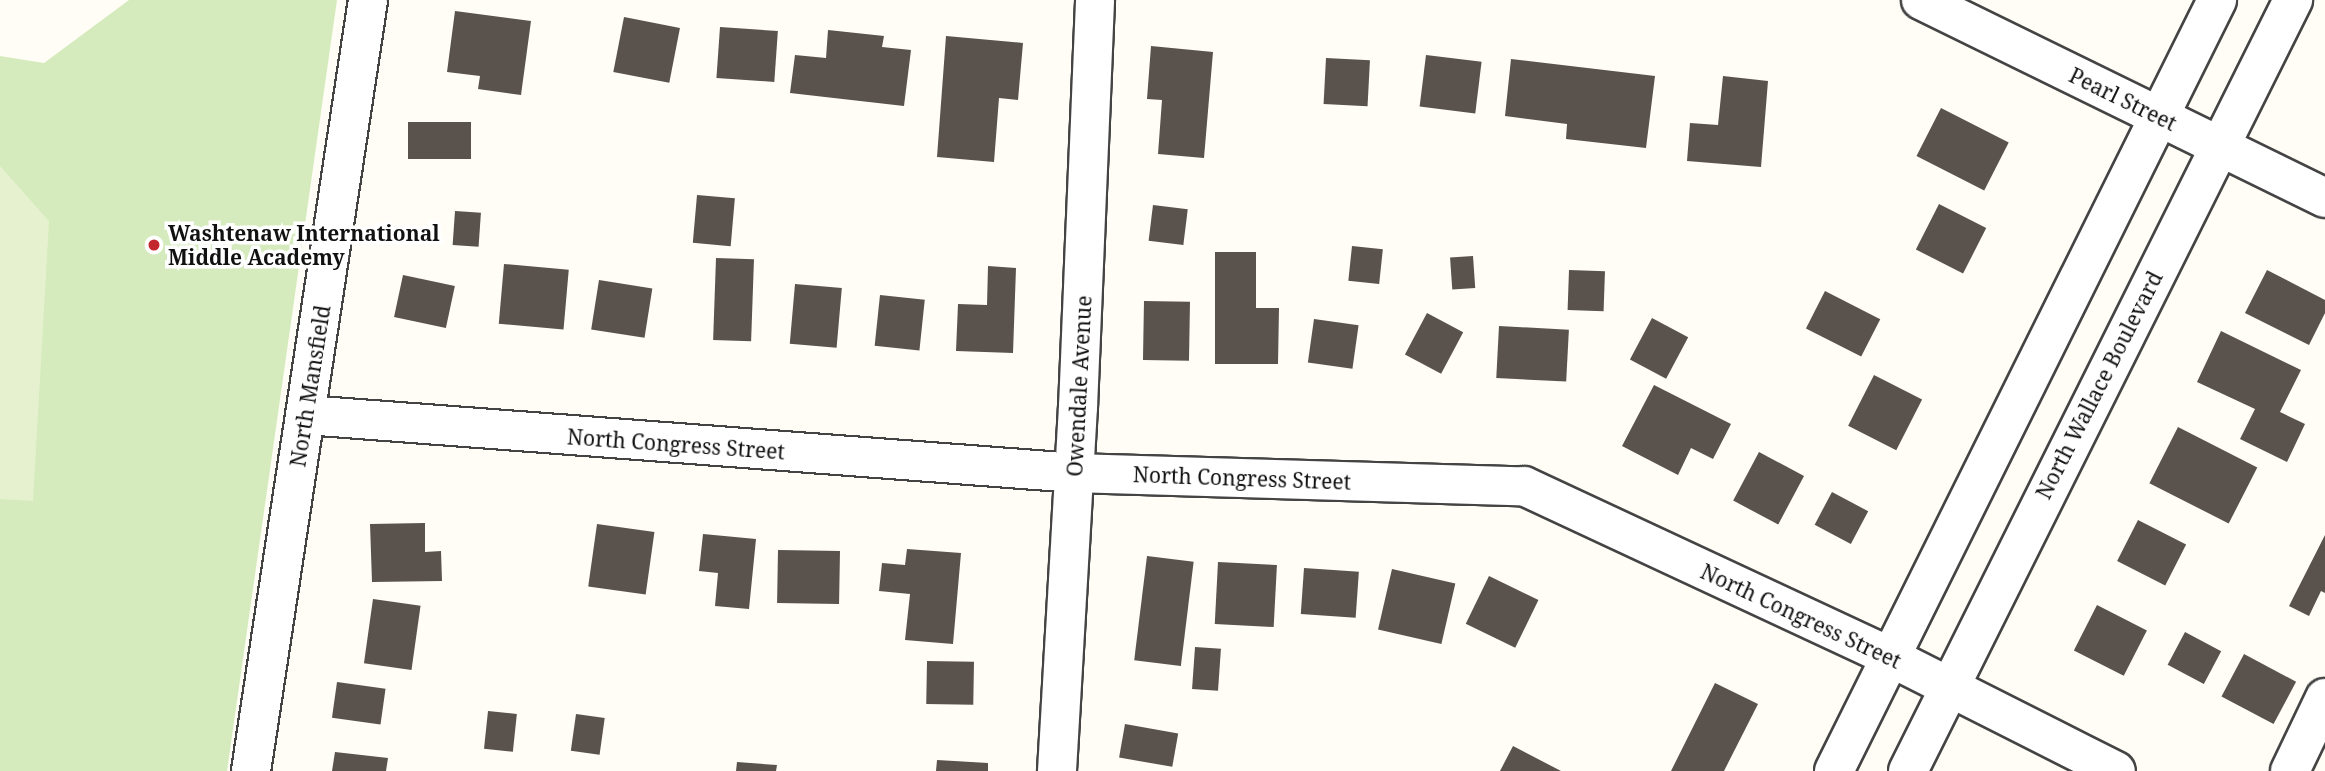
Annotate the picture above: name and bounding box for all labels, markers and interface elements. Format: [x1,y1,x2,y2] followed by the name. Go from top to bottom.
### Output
[2065,62,2181,136] street label: Pearl Street
[168,220,440,270] place label: Washtenaw International Middle Academy
[146,237,162,253] marker: Washtenaw International Middle Academy
[2031,267,2167,503] street label: North Wallace Boulevard
[1062,295,1096,477] street label: Owendale Avenue
[285,303,335,469] street label: North Mansfield
[566,424,786,464] street label: North Congress Street
[1133,462,1351,494] street label: North Congress Street
[1697,558,1905,674] street label: North Congress Street

